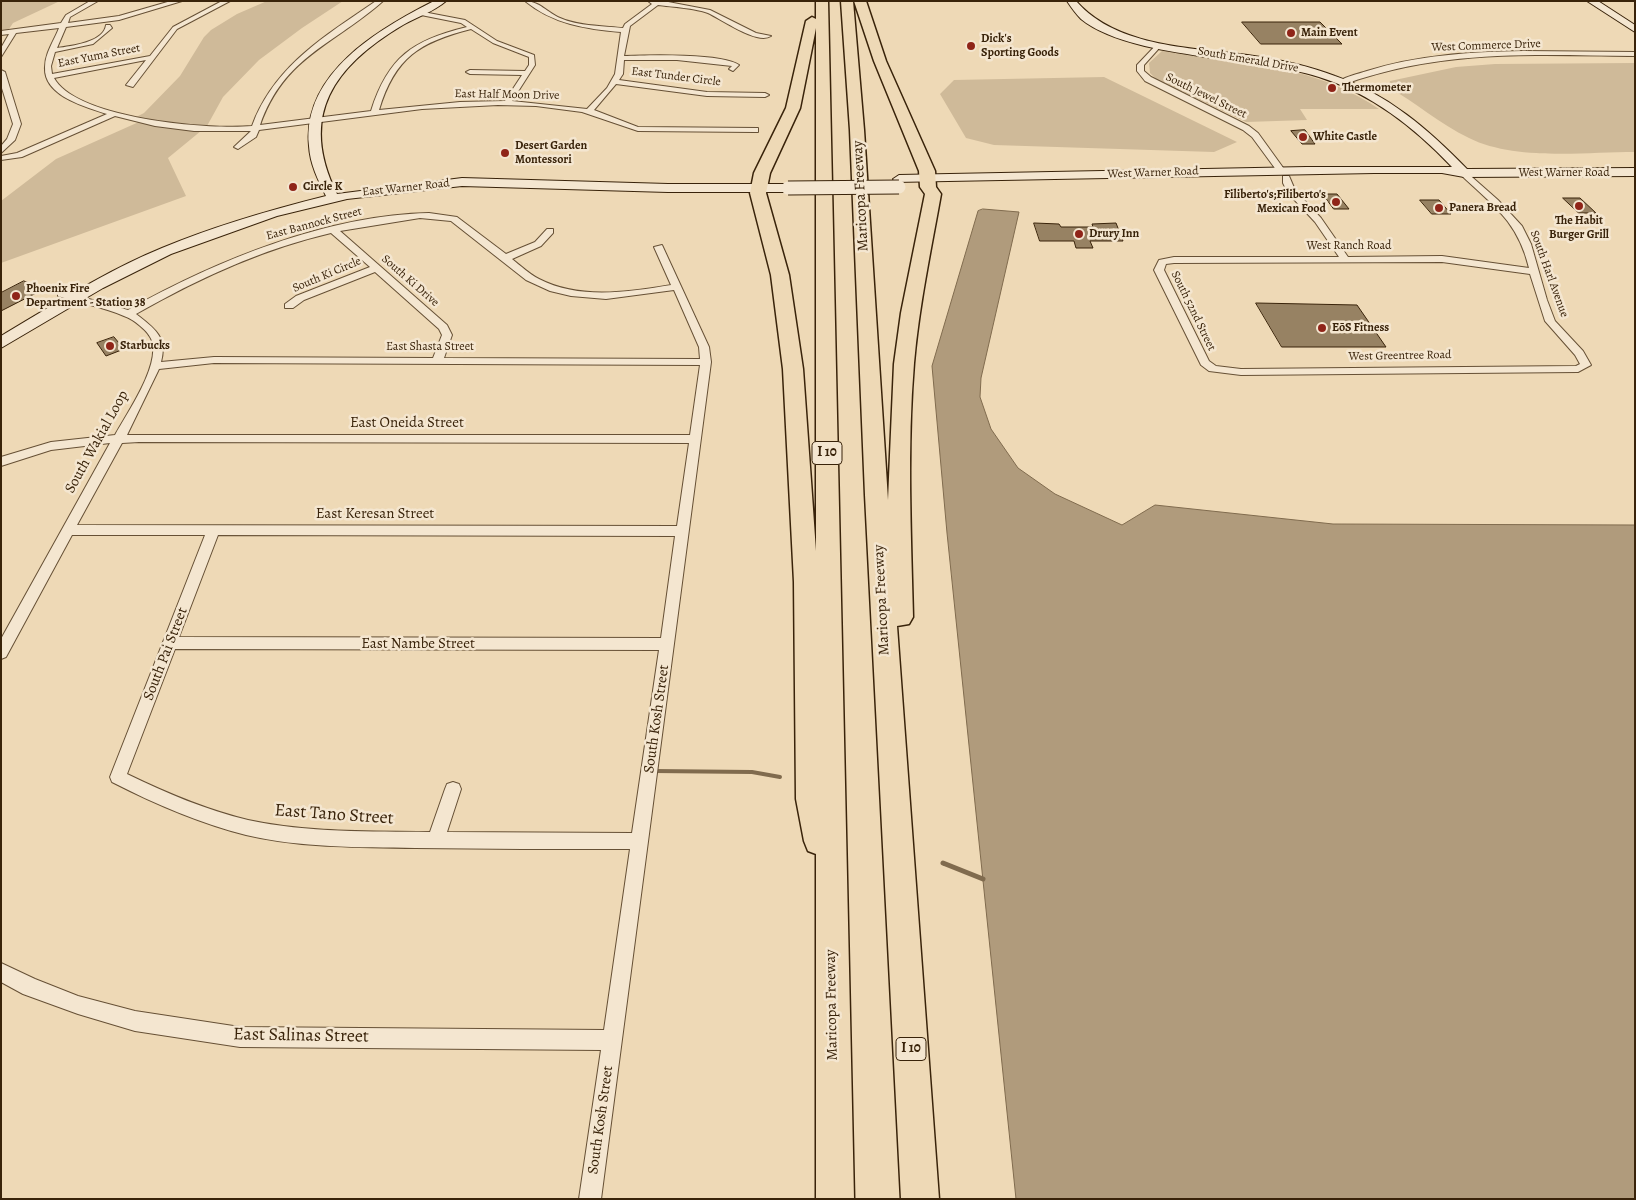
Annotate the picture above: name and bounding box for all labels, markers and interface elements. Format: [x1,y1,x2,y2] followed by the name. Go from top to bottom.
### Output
[1301,26,1358,40] place label: Main Event
[1285,27,1297,39] marker: Main Event
[981,32,1059,60] place label: Dick's Sporting Goods
[1431,37,1541,55] street label: West Commerce Drive
[965,40,977,52] marker: Dick's Sporting Goods
[57,41,141,71] street label: East Yuma Street
[1196,44,1300,76] street label: South Emerald Drive
[630,64,722,90] street label: East Tunder Circle
[1163,70,1249,122] street label: South Jewel Street
[1342,81,1411,95] place label: Thermometer
[1326,82,1338,94] marker: Thermometer
[454,87,560,103] street label: East Half Moon Drive
[1313,130,1377,144] place label: White Castle
[1297,131,1309,143] marker: White Castle
[515,139,587,167] place label: Desert Garden Montessori
[849,140,873,252] street label: Maricopa Freeway
[499,147,511,159] marker: Desert Garden Montessori
[1107,164,1199,182] street label: West Warner Road
[1518,166,1610,180] street label: West Warner Road
[362,176,450,200] street label: East Warner Road
[303,180,342,194] place label: Circle K
[287,181,299,193] marker: Circle K
[1224,188,1326,216] place label: Filiberto's;Filiberto's Mexican Food
[1330,196,1342,208] marker: Filiberto's;Filiberto's Mexican Food
[1573,200,1585,212] marker: The Habit Burger Grill
[1449,201,1517,215] place label: Panera Bread
[1433,202,1445,214] marker: Panera Bread
[265,204,363,244] street label: East Bannock Street
[1549,214,1609,242] place label: The Habit Burger Grill
[1089,227,1139,241] place label: Drury Inn
[1073,228,1085,240] marker: Drury Inn
[1527,229,1571,319] street label: South Harl Avenue
[1307,239,1391,253] street label: West Ranch Road
[378,252,442,310] street label: South Ki Drive
[291,254,363,296] street label: South Ki Circle
[1167,269,1219,353] street label: South 52nd Street
[26,282,145,310] place label: Phoenix Fire Department - Station 38
[10,290,22,302] marker: Phoenix Fire Department - Station 38
[1332,321,1389,335] place label: EōS Fitness
[1316,322,1328,334] marker: EōS Fitness
[120,339,170,353] place label: Starbucks
[104,340,116,352] marker: Starbucks
[386,340,474,354] street label: East Shasta Street
[1348,348,1452,364] street label: West Greentree Road
[61,387,133,497] street label: South Wakial Loop
[350,414,464,432] street label: East Oneida Street
[812,442,842,464] road number: I 10
[316,505,434,523] street label: East Keresan Street
[870,544,894,656] street label: Maricopa Freeway
[140,605,192,703] street label: South Pai Street
[361,635,475,653] street label: East Nambe Street
[640,664,674,774] street label: South Kosh Street
[274,800,394,830] street label: East Tano Street
[822,949,842,1061] street label: Maricopa Freeway
[233,1024,369,1048] street label: East Salinas Street
[896,1038,926,1060] road number: I 10
[584,1065,618,1175] street label: South Kosh Street

